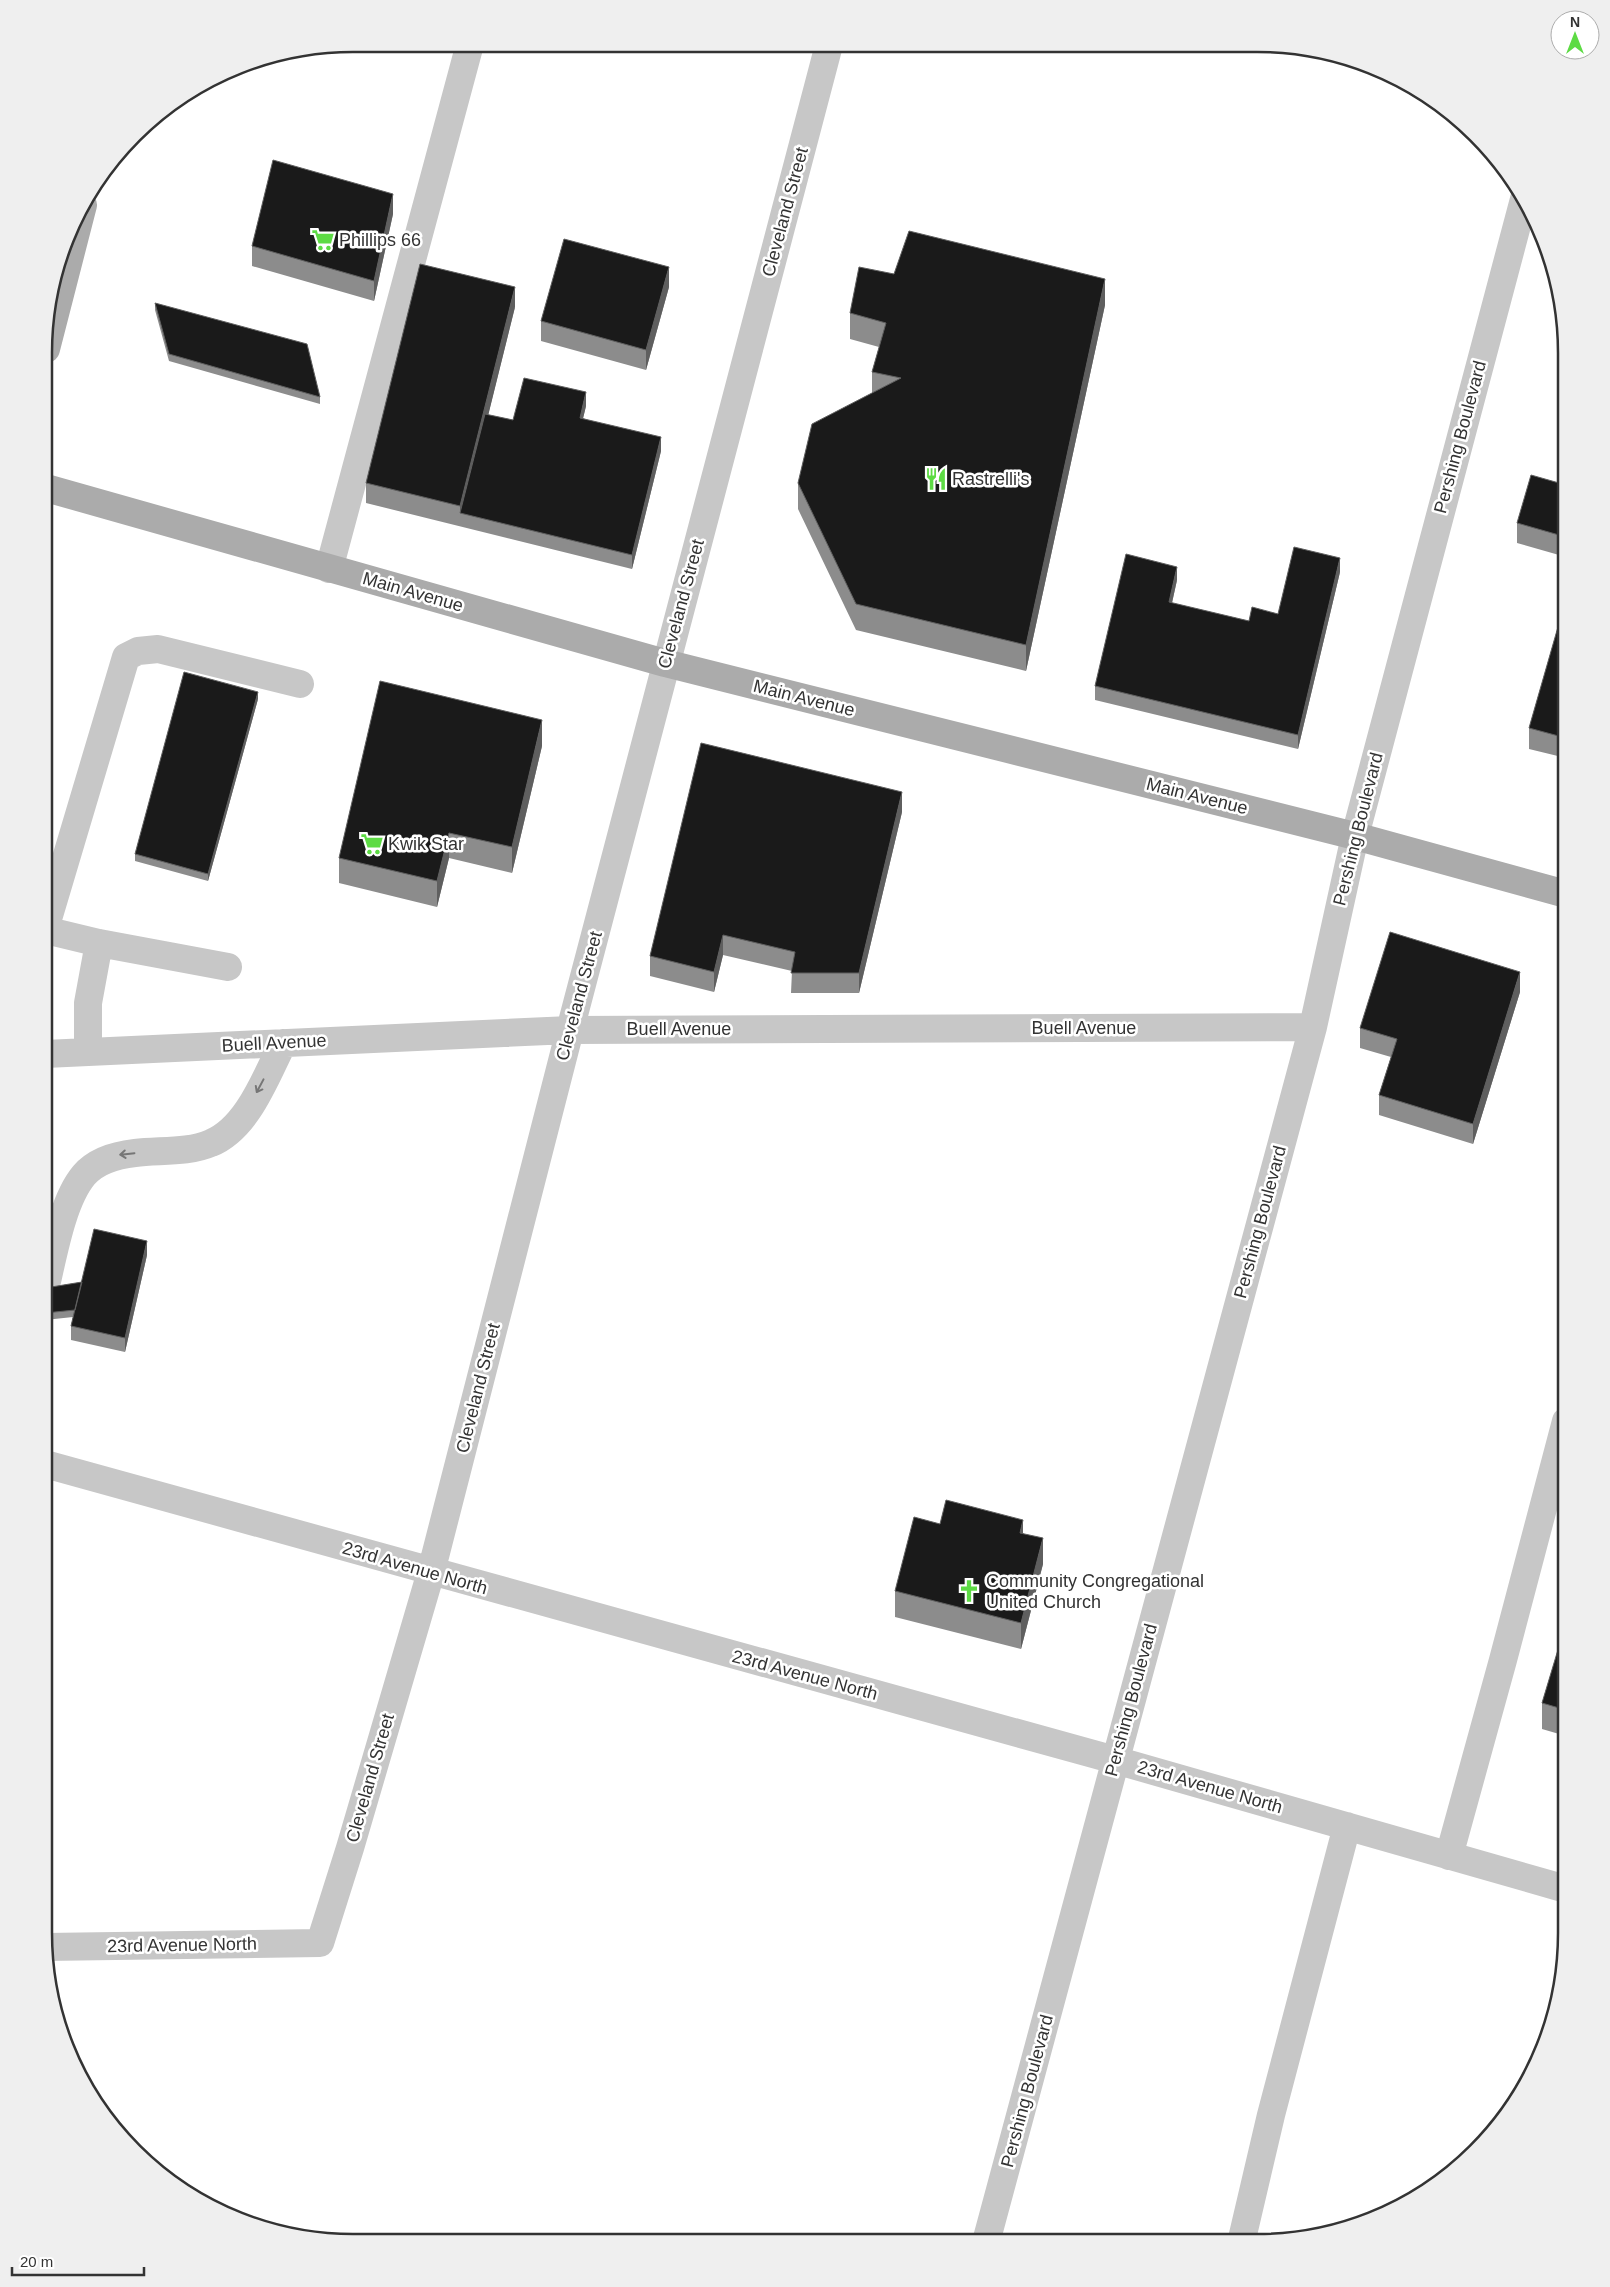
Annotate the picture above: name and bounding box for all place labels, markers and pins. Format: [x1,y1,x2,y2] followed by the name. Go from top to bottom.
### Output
[310,227,336,253] supermarket icon: Phillips 66
[339,230,421,250] place label: Phillips 66
[923,466,949,492] restaurant icon: Rastrelli's
[952,469,1029,489] place label: Rastrelli's
[359,831,385,857] supermarket icon: Kwik Star
[388,834,464,854] place label: Kwik Star
[986,1571,1204,1612] place label: Community Congregational United Church
[956,1578,982,1604] church icon: Community Congregational United Church

